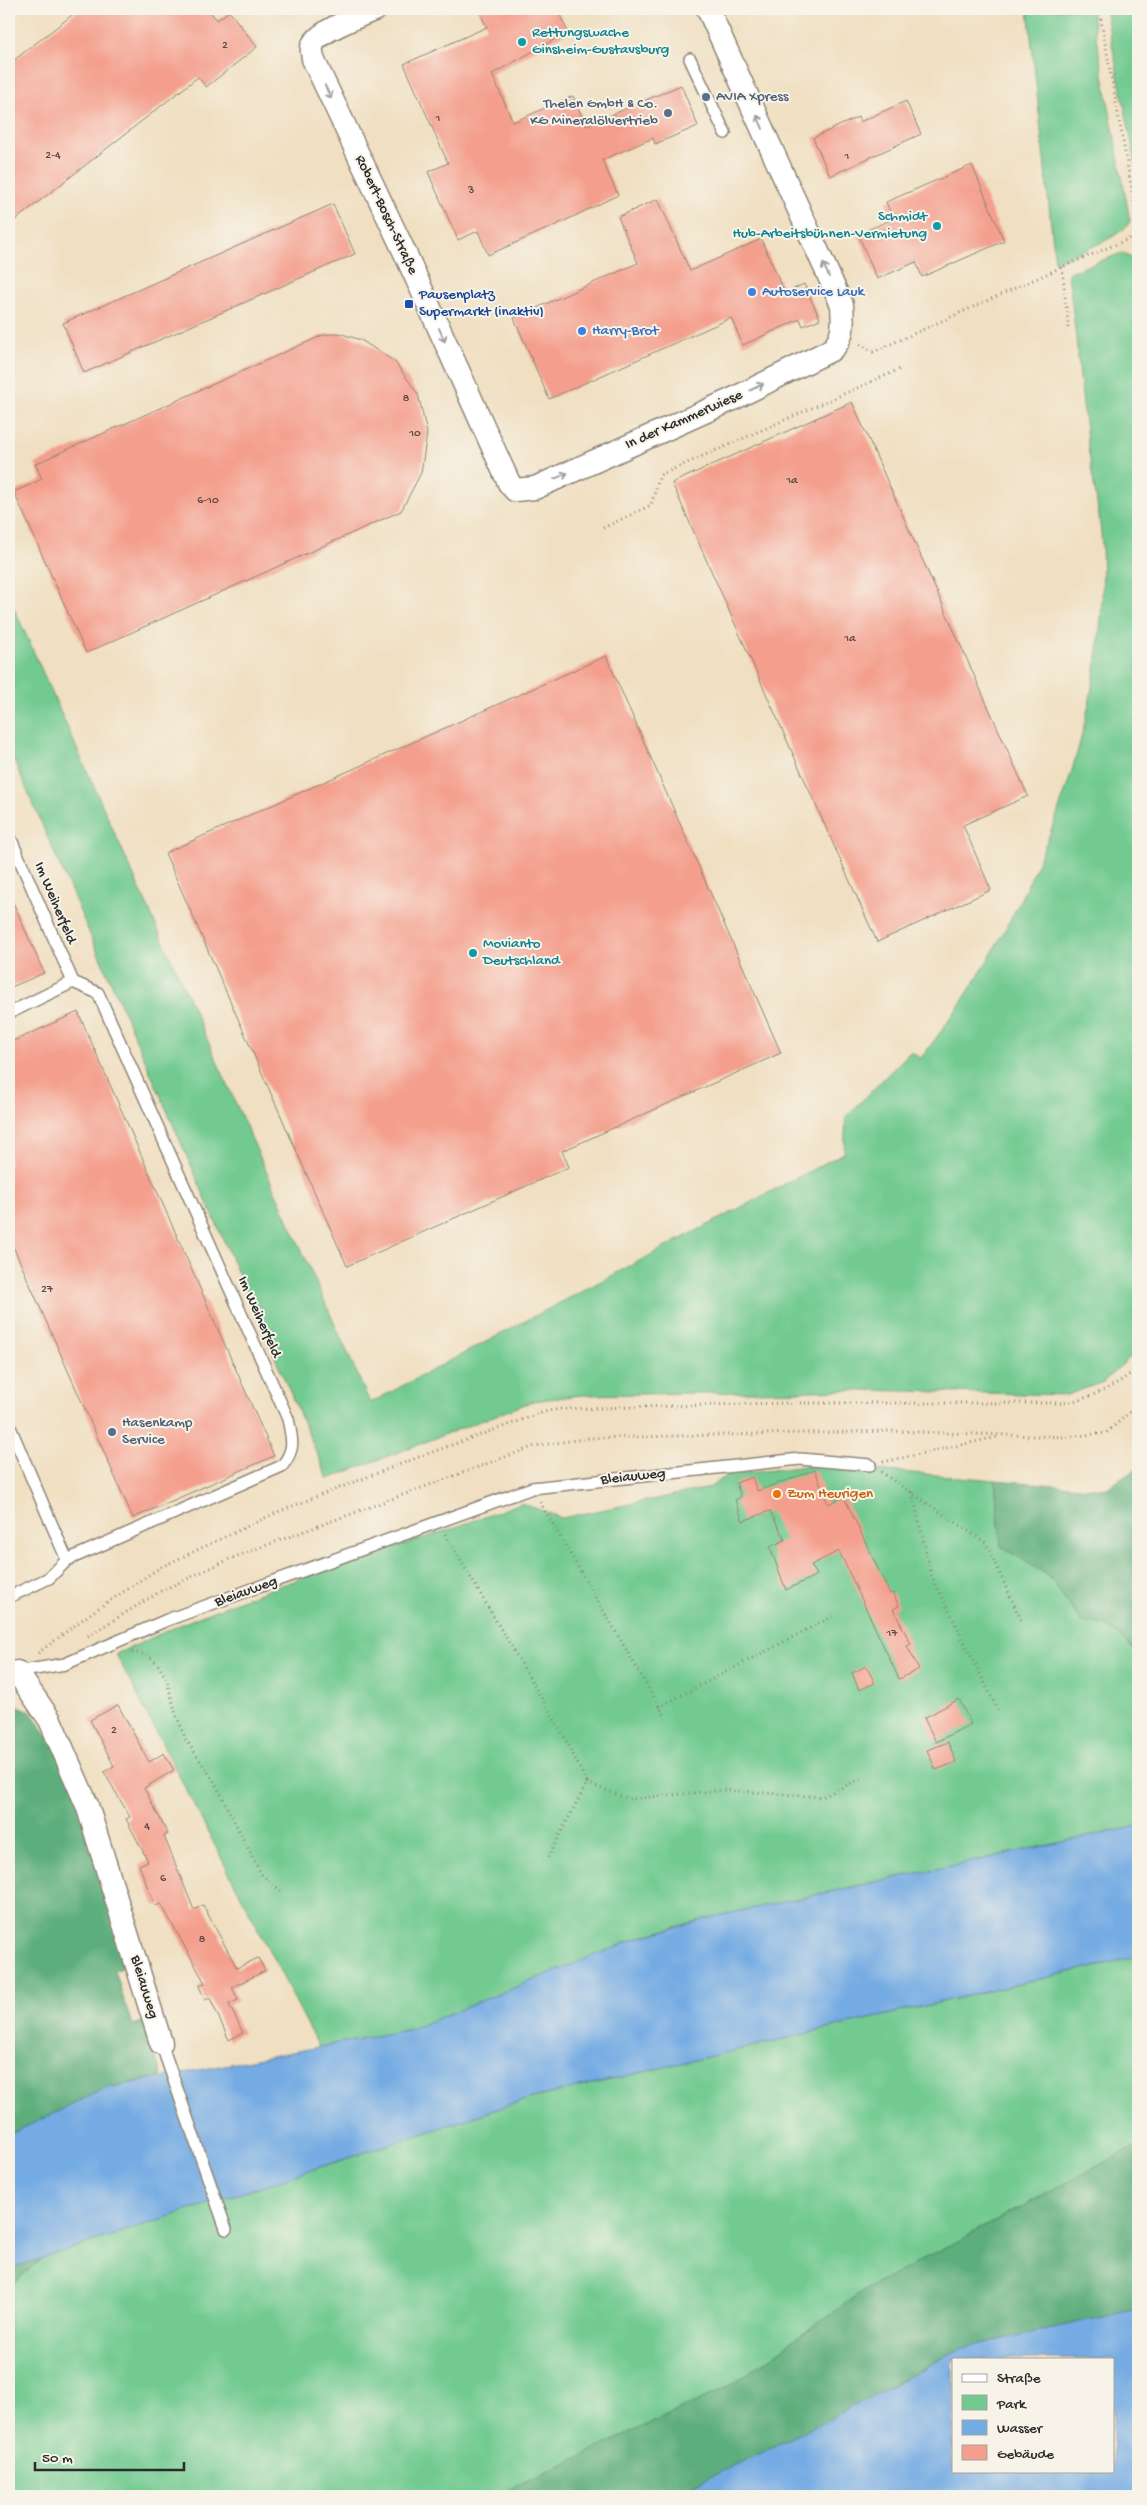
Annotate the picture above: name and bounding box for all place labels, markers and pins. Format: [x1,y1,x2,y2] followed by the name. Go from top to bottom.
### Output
[532,24,669,59] place label: Rettungswache Ginsheim-Gustavsburg
[516,36,528,48] marker: Rettungswache Ginsheim-Gustavsburg
[716,88,789,106] place label: AVIA Xpress
[700,91,712,103] marker: AVIA Xpress
[530,95,658,130] place label: Thelen GmbH & Co. KG Mineralölvertrieb
[662,107,674,119] marker: Thelen GmbH & Co. KG Mineralölvertrieb
[732,208,929,243] place label: Schmidt Hub-Arbeitsbühnen-Vermietung
[931,220,943,232] marker: Schmidt Hub-Arbeitsbühnen-Vermietung
[762,283,865,301] place label: Autoservice Lauk
[418,286,544,321] place label: Pausenplatz Supermarkt (inaktiv)
[746,286,758,298] marker: Autoservice Lauk
[403,298,415,310] marker: Pausenplatz Supermarkt (inaktiv)
[592,322,660,340] place label: Harry-Brot
[576,325,588,337] marker: Harry-Brot
[482,935,561,970] place label: Movianto Deutschland
[467,947,479,959] marker: Movianto Deutschland
[122,1414,193,1449] place label: Hasenkamp Service
[106,1426,118,1438] marker: Hasenkamp Service
[787,1485,873,1503] place label: Zum Heurigen
[771,1488,783,1500] marker: Zum Heurigen

